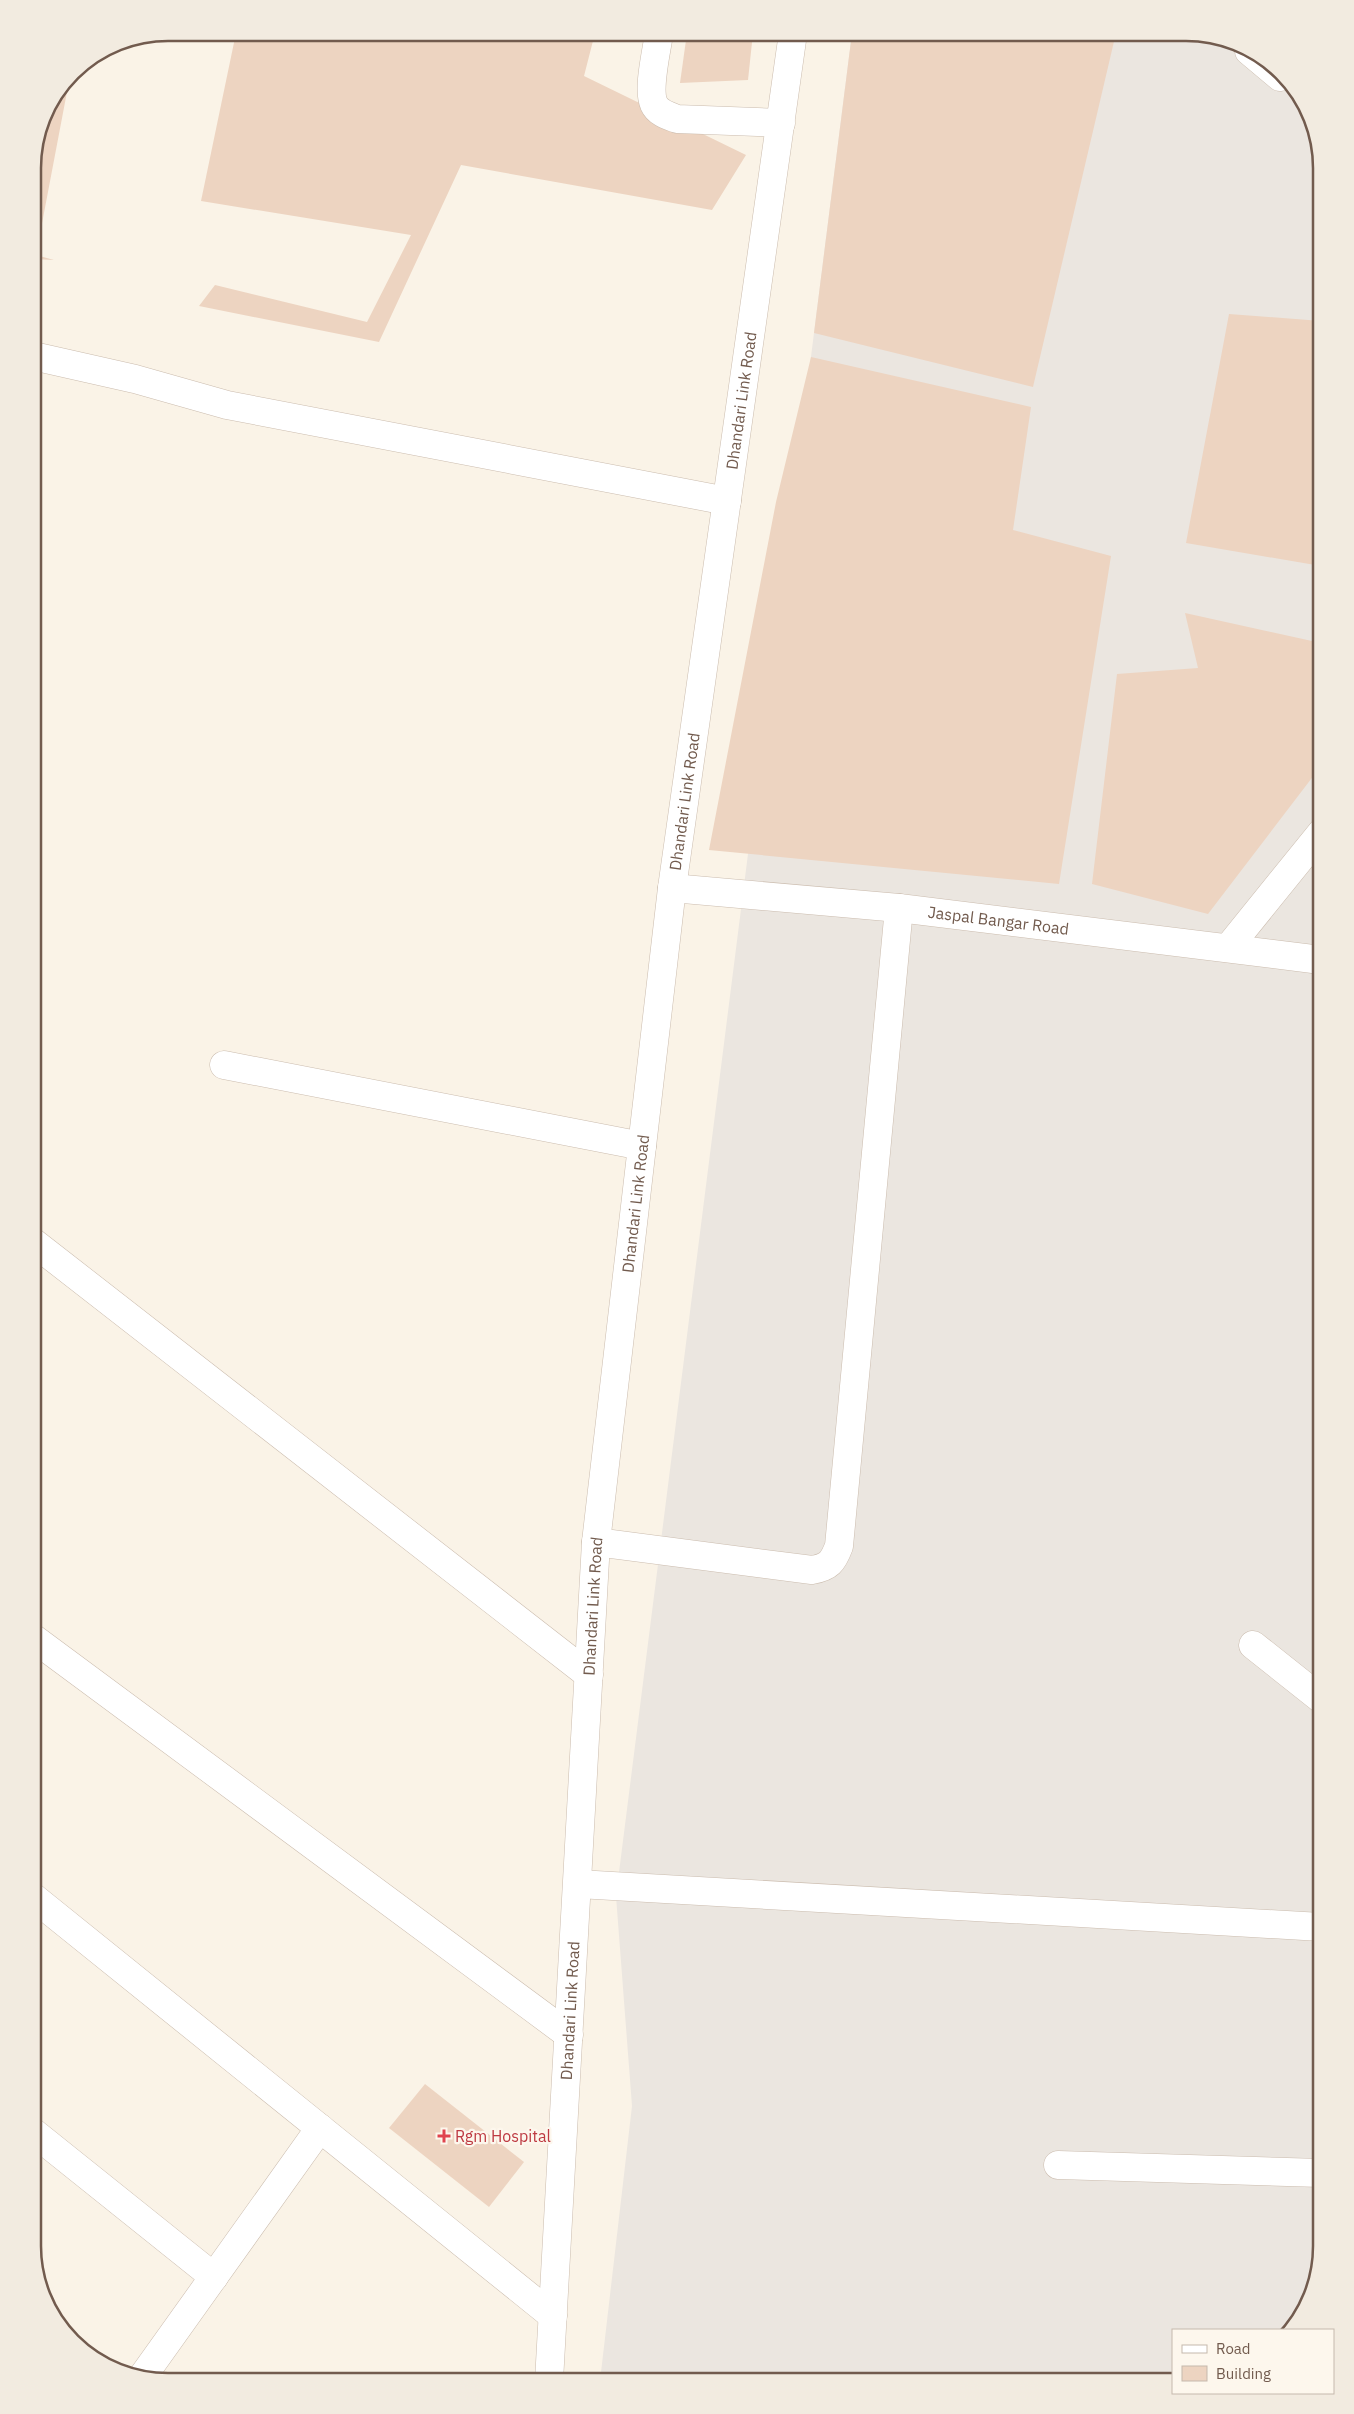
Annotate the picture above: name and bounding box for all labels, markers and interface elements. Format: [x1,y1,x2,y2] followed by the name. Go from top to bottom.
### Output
[721,330,761,471] street label: Dhandari Link Road
[665,731,704,872] street label: Dhandari Link Road
[927,902,1070,939] street label: Jaspal Bangar Road
[617,1133,653,1274] street label: Dhandari Link Road
[579,1536,607,1676] street label: Dhandari Link Road
[556,1941,584,2081] street label: Dhandari Link Road
[455,2126,551,2146] place label: Rgm Hospital
[437,2129,451,2143] marker: Rgm Hospital
[1172,2329,1334,2394] legend
[1216,2339,1251,2358] text: Road
[1216,2364,1271,2383] text: Building

